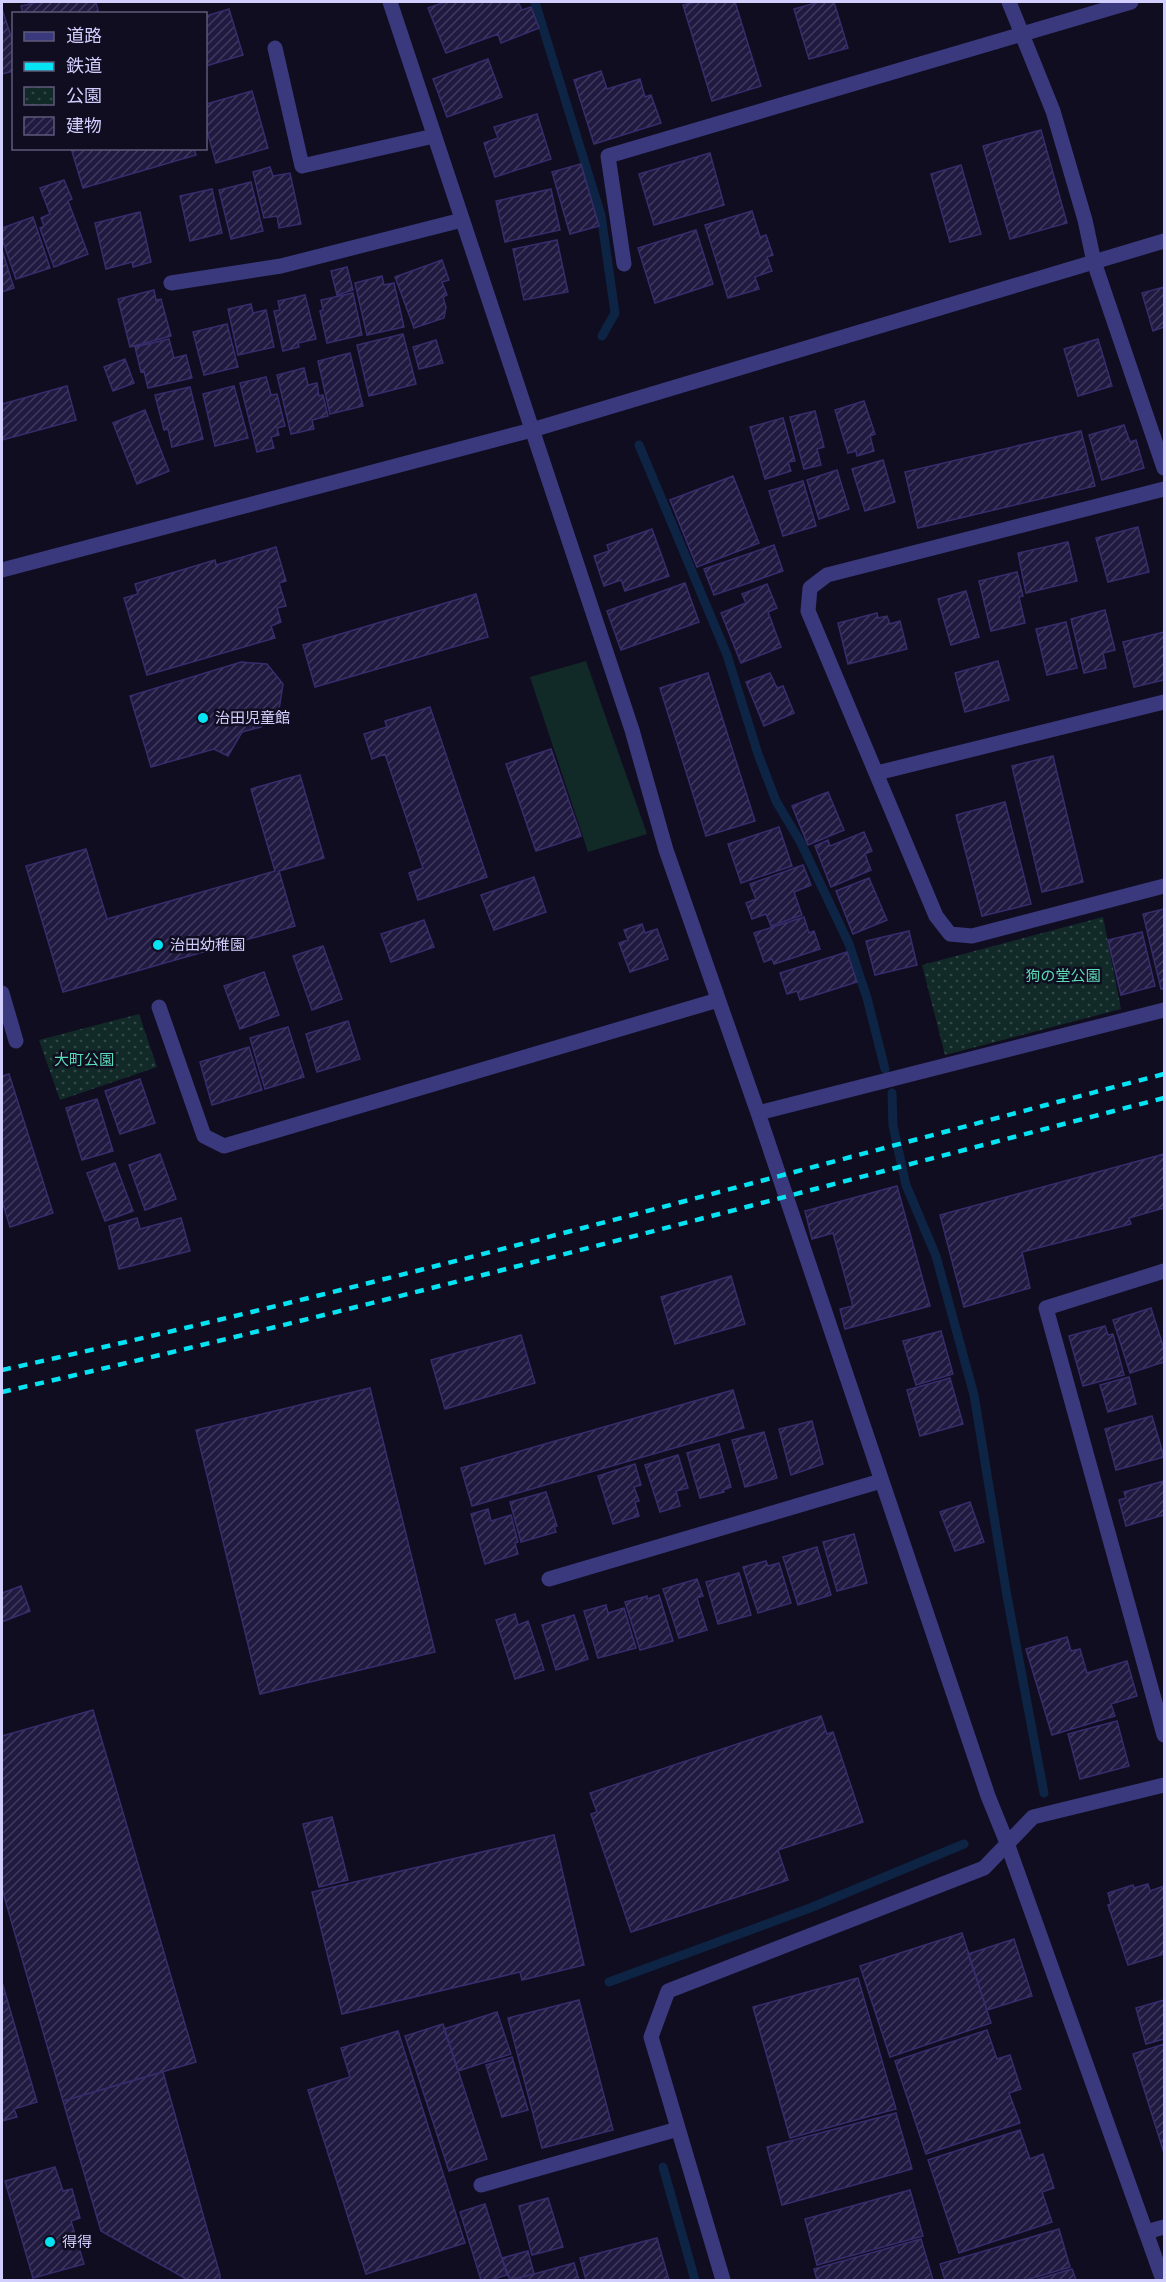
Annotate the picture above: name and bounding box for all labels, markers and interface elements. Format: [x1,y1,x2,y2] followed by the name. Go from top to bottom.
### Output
[12,12,207,150] legend
[66,24,102,48] text: 道路
[66,54,102,78] text: 鉄道
[66,84,102,108] text: 公園
[66,114,102,138] text: 建物
[215,708,290,728] place label: 治田児童館
[196,711,210,725] marker: 治田児童館
[170,935,245,955] place label: 治田幼稚園
[151,938,165,952] marker: 治田幼稚園
[1025,966,1101,986] park label: 狗の堂公園
[54,1050,114,1070] park label: 大町公園
[62,2232,92,2252] place label: 得得
[43,2235,57,2249] marker: 得得

